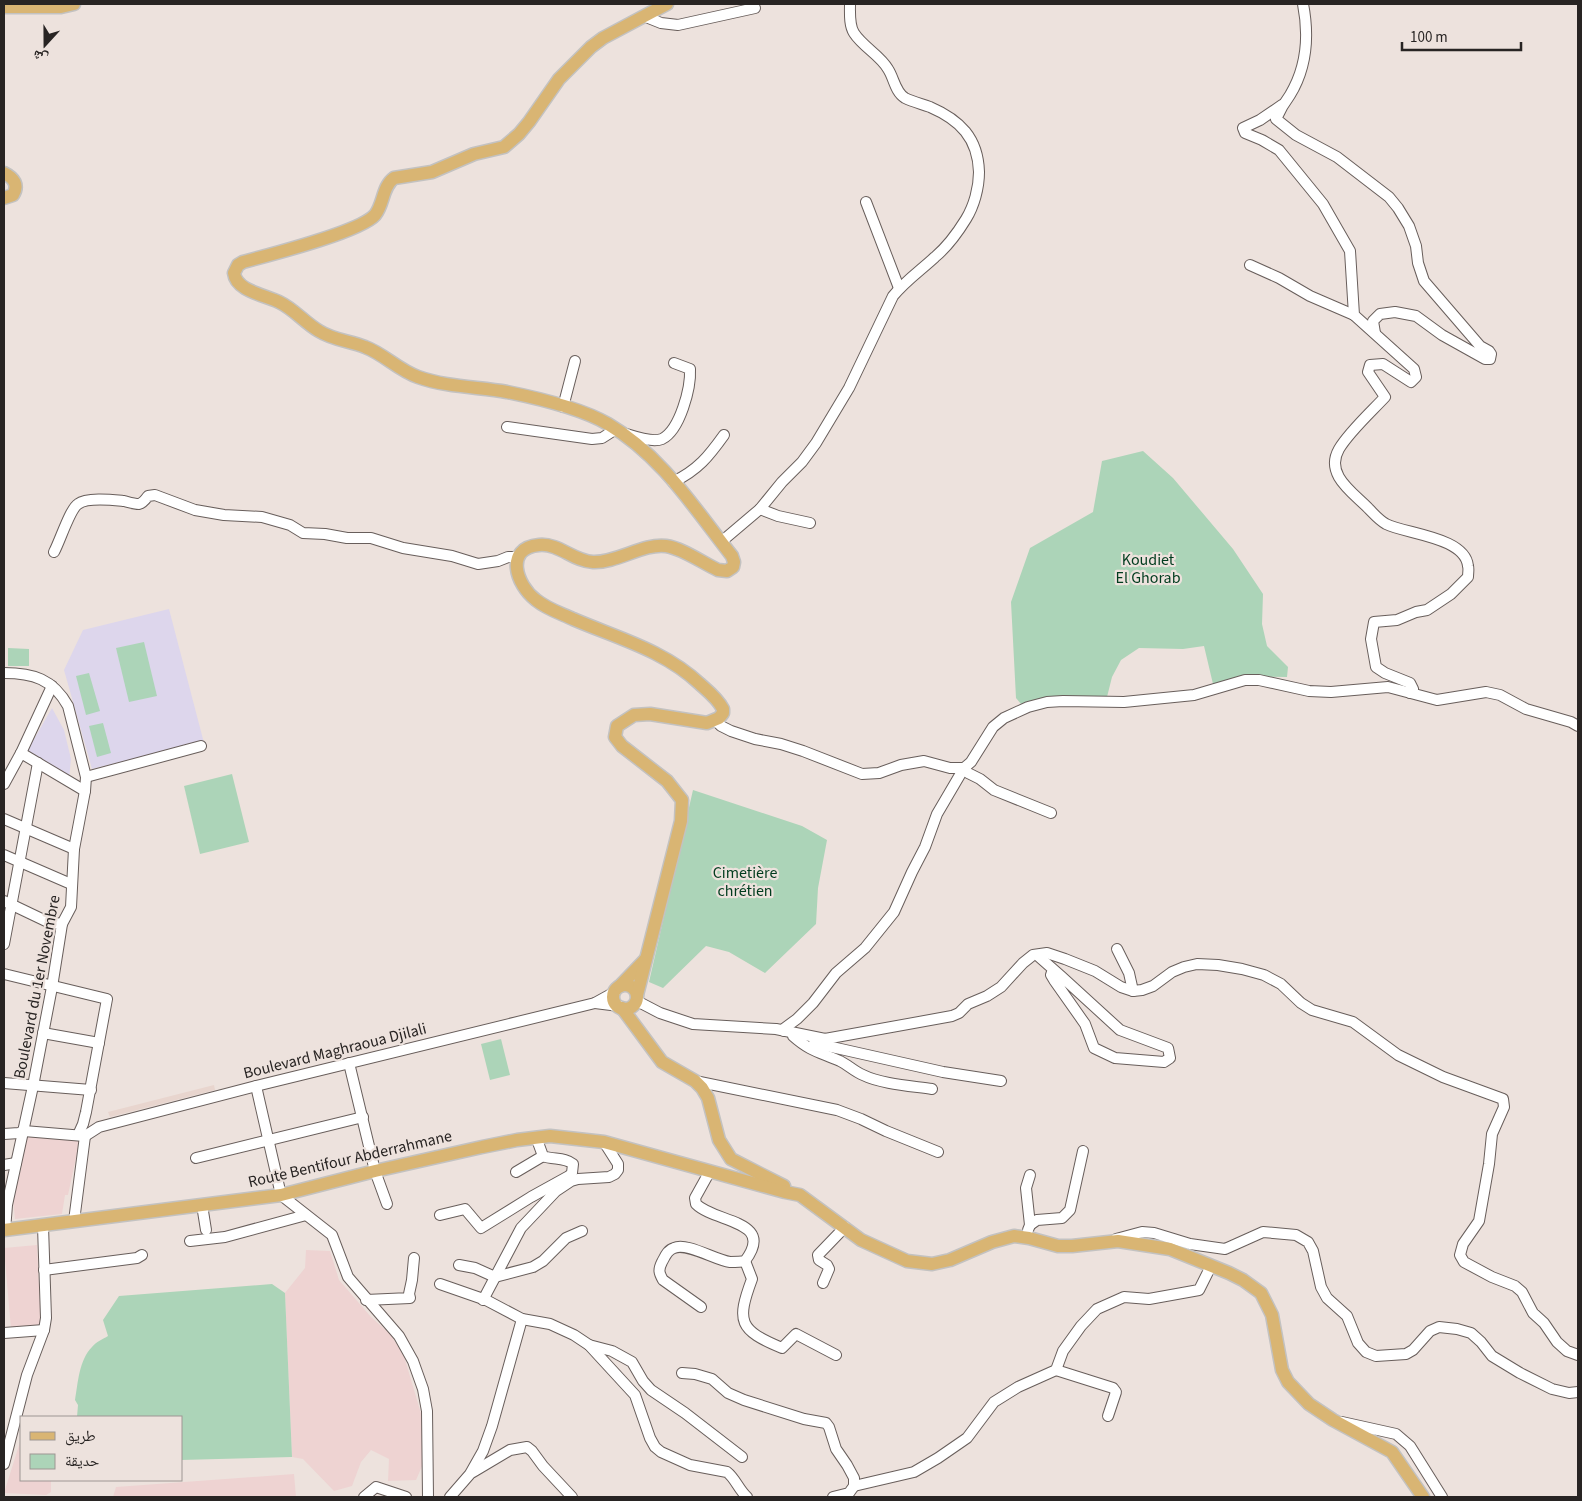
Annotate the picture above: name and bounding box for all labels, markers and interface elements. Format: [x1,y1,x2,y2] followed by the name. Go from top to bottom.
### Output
[20,20,70,70] north arrow
[1402,20,1521,52] scale bar
[1410,27,1448,48] text: 100 m
[30,44,51,68] text: ش
[1115,549,1181,589] park label: Koudiet El Ghorab
[713,862,777,902] park label: Cimetière chrétien
[8,893,66,1081] street label: Boulevard du 1er Novembre
[241,1018,429,1084] street label: Boulevard Maghraoua Djilali
[246,1125,454,1193] street label: Route Bentifour Abderrahmane
[20,1416,182,1481] legend
[65,1426,96,1447] text: طريق
[65,1451,100,1472] text: حديقة

